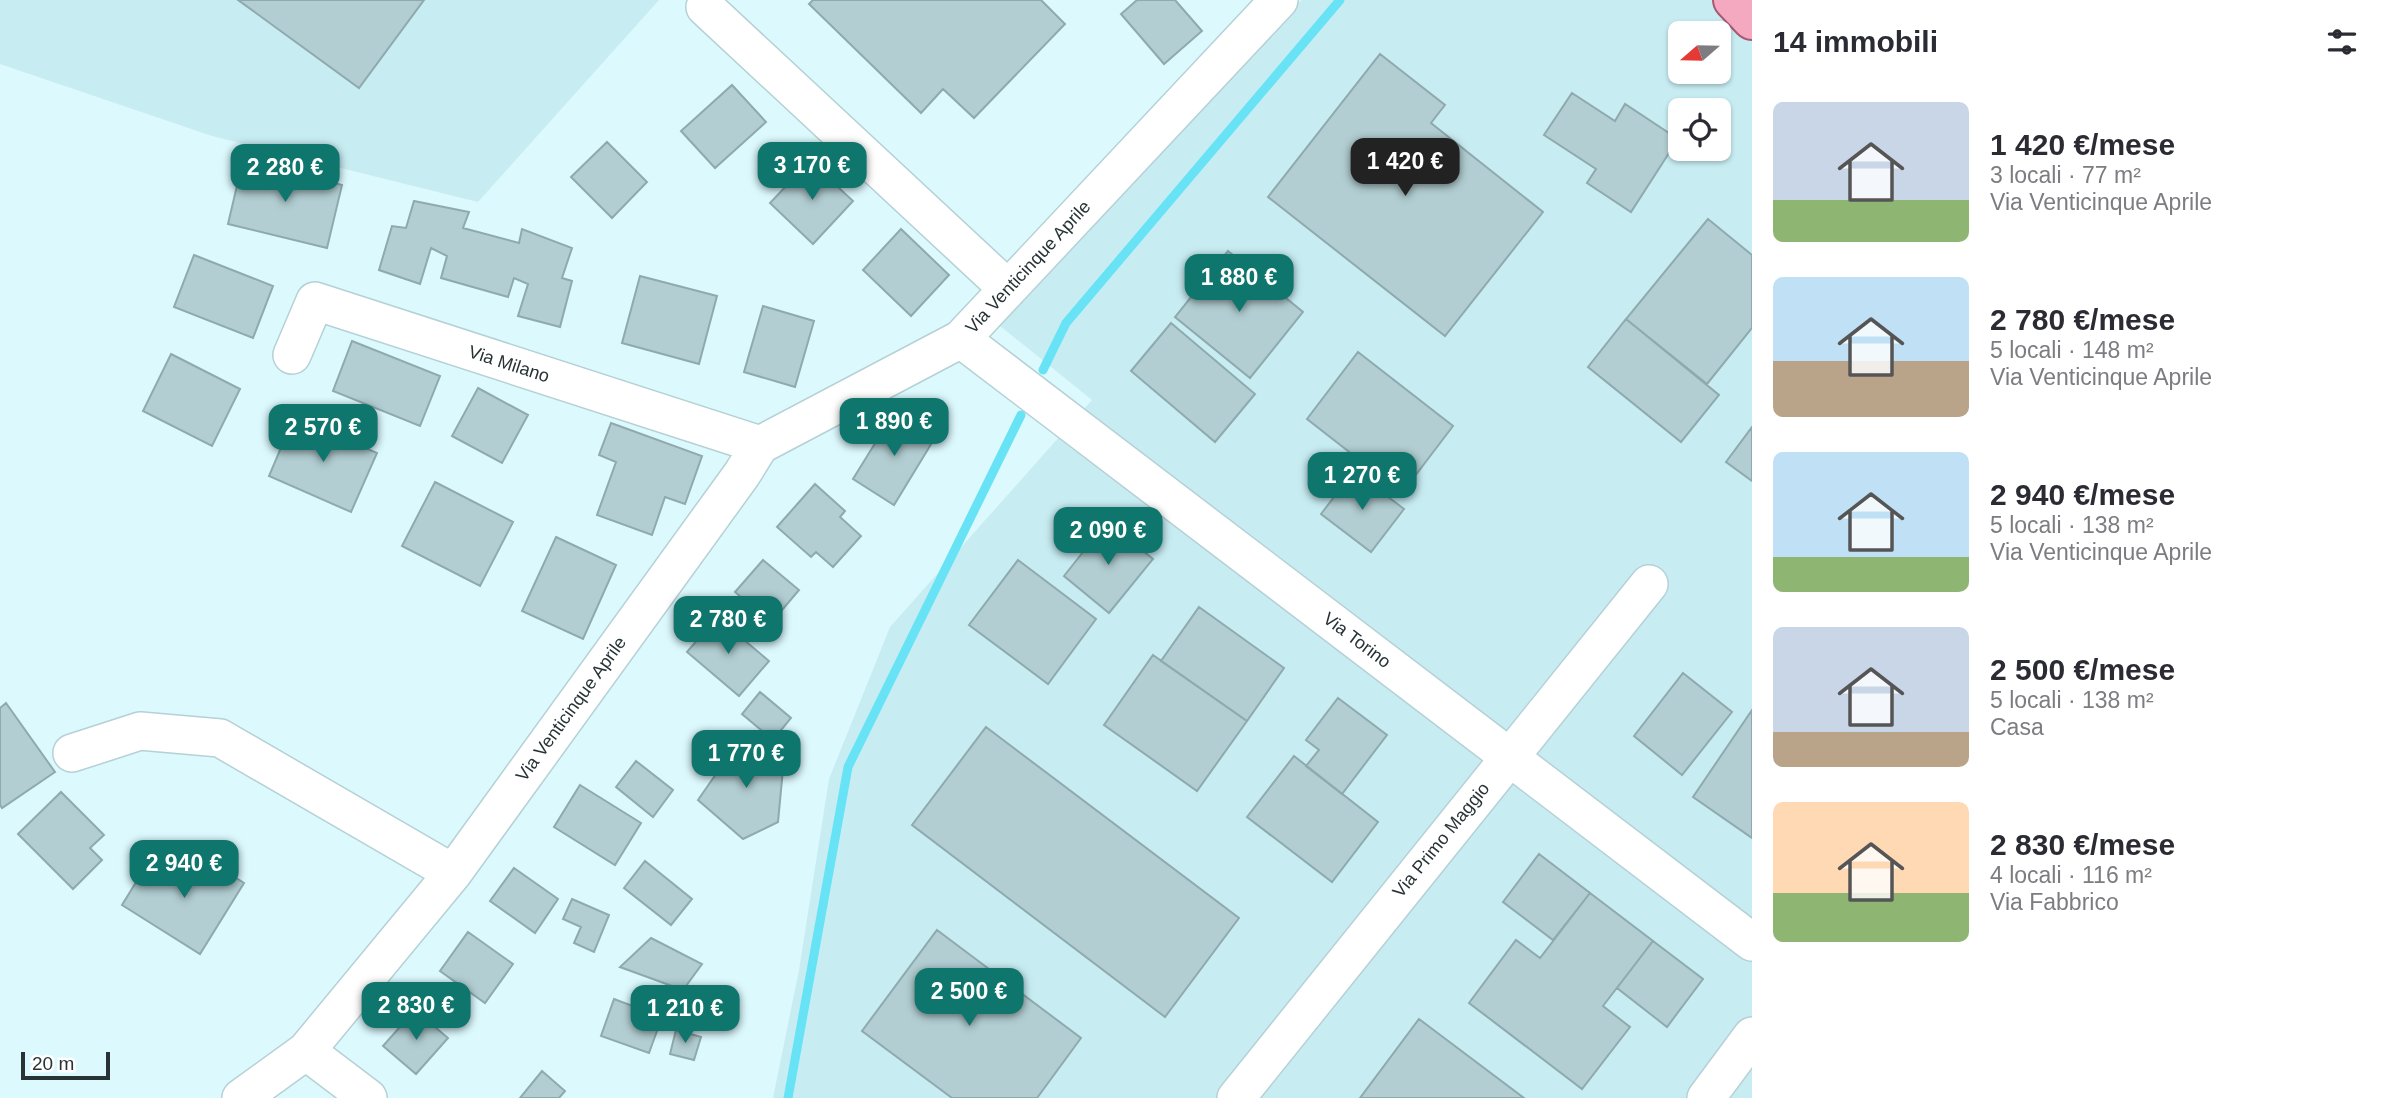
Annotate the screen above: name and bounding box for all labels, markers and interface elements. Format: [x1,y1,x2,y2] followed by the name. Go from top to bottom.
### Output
[1668,21,1731,84] north arrow
[1668,21,1731,161] map controls
[2323,23,2361,61] icon: filters
[1773,25,1938,58] text: 14 immobili
[1668,98,1731,161] button: locate
[1990,128,2175,161] text: 1 420 €/mese
[1829,130,1913,214] icon: home
[1340,138,1470,198] pin: 1 420 €
[747,142,877,202] pin: 3 170 €
[220,144,350,204] pin: 2 280 €
[1367,148,1443,174] text: 1 420 €
[774,152,850,178] text: 3 170 €
[247,154,323,180] text: 2 280 €
[1990,162,2141,188] text: 3 locali · 77 m²
[1990,189,2212,215] text: Via Venticinque Aprile
[961,197,1095,337] street label: Via Venticinque Aprile
[1174,254,1304,314] pin: 1 880 €
[1201,264,1277,290] text: 1 880 €
[1990,303,2175,336] text: 2 780 €/mese
[1829,305,1913,389] icon: home
[1990,337,2154,363] text: 5 locali · 148 m²
[466,342,552,386] street label: Via Milano
[1990,364,2212,390] text: Via Venticinque Aprile
[829,398,959,458] pin: 1 890 €
[258,405,388,464] pin: 2 570 €
[856,408,932,434] text: 1 890 €
[285,414,361,440] text: 2 570 €
[1297,452,1427,512] pin: 1 270 €
[1324,462,1400,488] text: 1 270 €
[1990,478,2175,511] text: 2 940 €/mese
[1829,480,1913,564] icon: home
[1043,508,1173,567] pin: 2 090 €
[1990,512,2154,538] text: 5 locali · 138 m²
[1070,517,1146,543] text: 2 090 €
[1990,539,2212,565] text: Via Venticinque Aprile
[663,596,793,656] pin: 2 780 €
[690,606,766,632] text: 2 780 €
[1319,608,1395,672] street label: Via Torino
[512,633,630,785] street label: Via Venticinque Aprile
[1990,653,2175,686] text: 2 500 €/mese
[1829,655,1913,739] icon: home
[1990,687,2154,713] text: 5 locali · 138 m²
[1990,714,2044,740] text: Casa
[681,730,811,790] pin: 1 770 €
[708,740,784,766] text: 1 770 €
[1389,779,1493,901] street label: Via Primo Maggio
[1990,828,2175,861] text: 2 830 €/mese
[1829,830,1913,914] icon: home
[119,841,249,900] pin: 2 940 €
[146,850,222,876] text: 2 940 €
[1990,862,2152,888] text: 4 locali · 116 m²
[1990,889,2119,915] text: Via Fabbrico
[904,968,1034,1028] pin: 2 500 €
[931,978,1007,1004] text: 2 500 €
[351,982,481,1042] pin: 2 830 €
[620,986,750,1045] pin: 1 210 €
[378,992,454,1018] text: 2 830 €
[647,995,723,1021] text: 1 210 €
[21,1049,110,1081] scale bar
[32,1053,74,1074] text: 20 m

